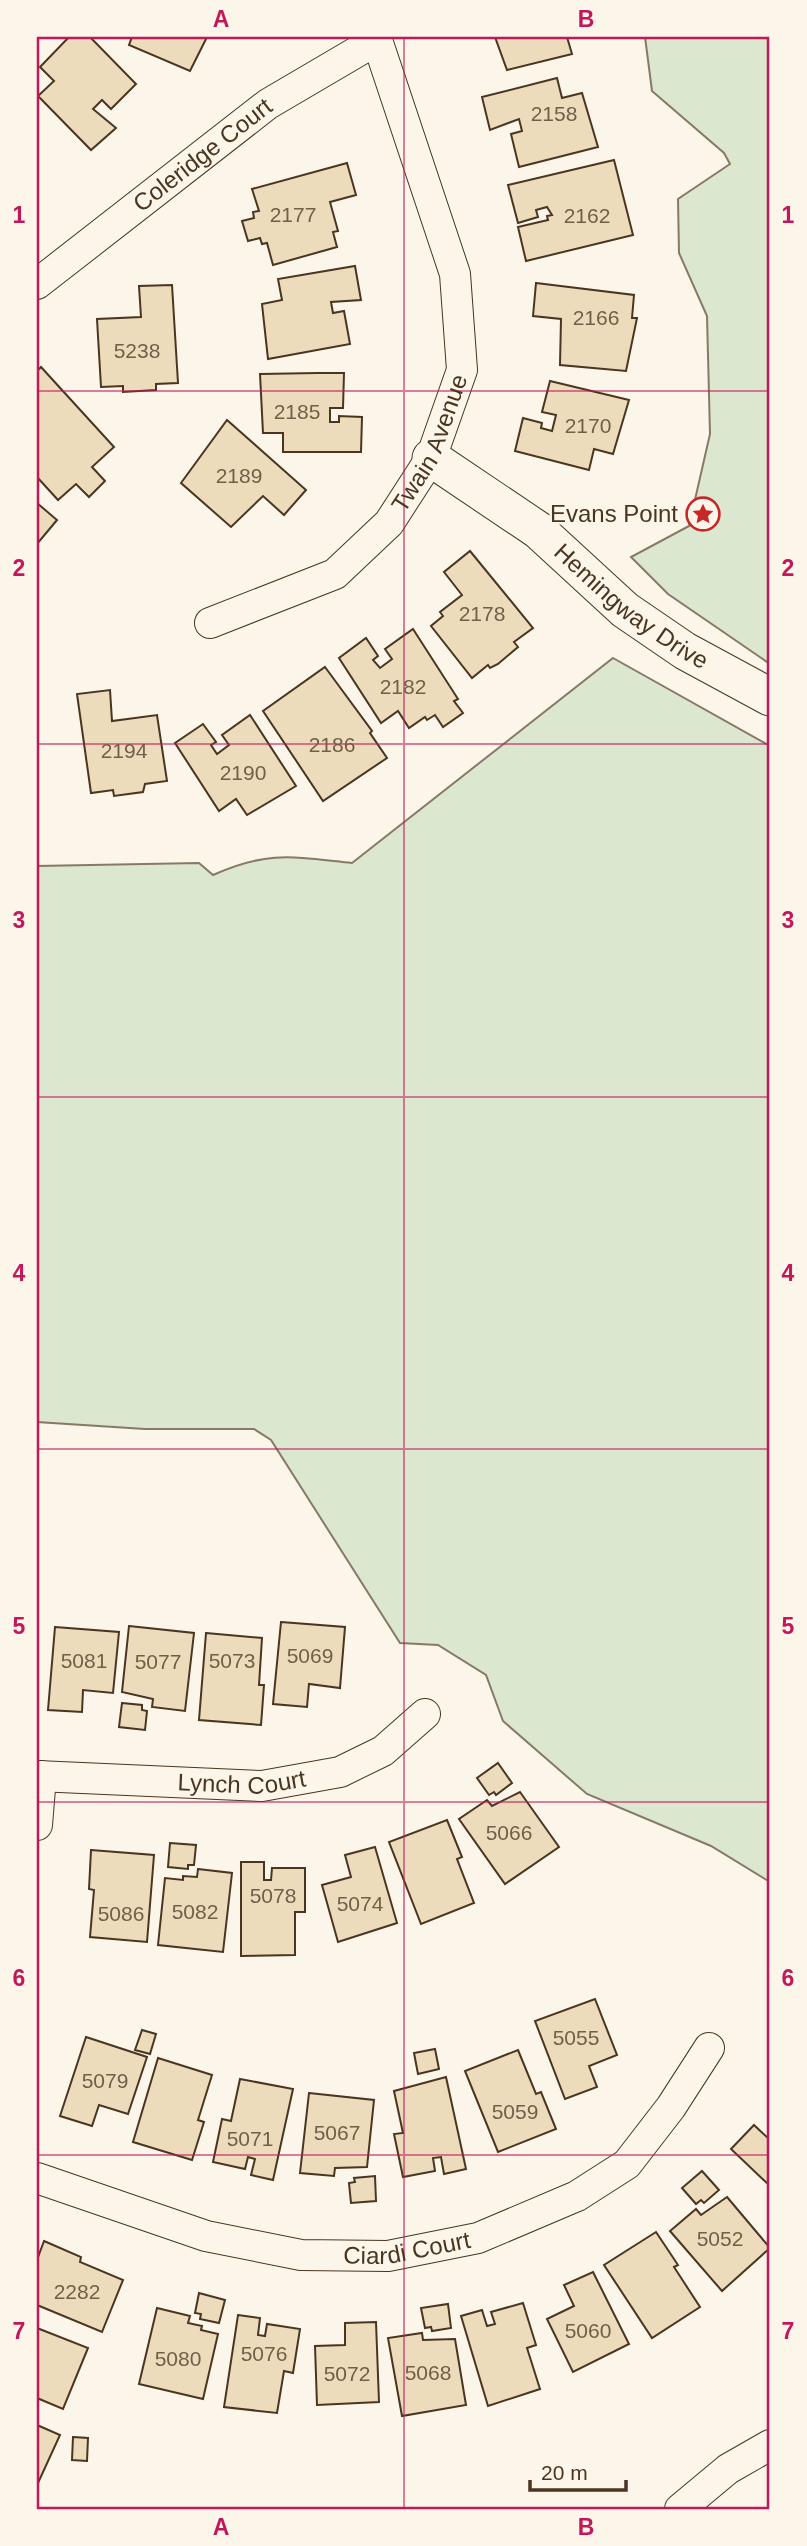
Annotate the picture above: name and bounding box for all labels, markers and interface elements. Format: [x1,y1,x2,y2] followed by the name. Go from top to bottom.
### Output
[213,6,229,32] text: A
[578,6,594,32] text: B
[128,92,277,217] street label: Coleridge Court
[531,102,577,125] house number: 2158
[13,202,26,228] text: 1
[782,202,795,228] text: 1
[270,203,316,226] house number: 2177
[564,204,610,227] house number: 2162
[573,306,619,329] house number: 2166
[114,339,160,362] house number: 5238
[386,371,472,517] street label: Twain Avenue
[274,400,320,423] house number: 2185
[565,414,611,437] house number: 2170
[216,464,262,487] house number: 2189
[684,495,722,533] place icon: Evans Point
[550,500,678,527] place label: Evans Point
[549,538,713,674] street label: Hemingway Drive
[13,555,25,581] text: 2
[782,555,794,581] text: 2
[459,602,505,625] house number: 2178
[380,675,426,698] house number: 2182
[309,733,355,756] house number: 2186
[101,739,148,762] house number: 2194
[220,761,266,784] house number: 2190
[13,907,25,933] text: 3
[782,907,794,933] text: 3
[13,1260,26,1286] text: 4
[782,1260,795,1286] text: 4
[13,1613,26,1639] text: 5
[782,1613,795,1639] text: 5
[287,1644,333,1667] house number: 5069
[61,1649,107,1672] house number: 5081
[209,1649,255,1672] house number: 5073
[135,1650,181,1673] house number: 5077
[177,1764,308,1799] street label: Lynch Court
[486,1821,532,1844] house number: 5066
[250,1884,296,1907] house number: 5078
[337,1892,384,1915] house number: 5074
[172,1900,218,1923] house number: 5082
[98,1902,144,1925] house number: 5086
[13,1965,25,1991] text: 6
[782,1965,794,1991] text: 6
[553,2026,599,2049] house number: 5055
[82,2069,128,2092] house number: 5079
[492,2100,538,2123] house number: 5059
[314,2121,360,2144] house number: 5067
[227,2127,273,2150] house number: 5071
[343,2226,473,2269] street label: Ciardi Court
[697,2227,743,2250] house number: 5052
[54,2280,100,2303] house number: 2282
[13,2318,25,2344] text: 7
[782,2318,794,2344] text: 7
[565,2319,611,2342] house number: 5060
[241,2342,287,2365] house number: 5076
[155,2347,201,2370] house number: 5080
[405,2361,451,2384] house number: 5068
[324,2362,370,2385] house number: 5072
[530,2448,627,2492] scale bar
[541,2461,588,2484] text: 20 m
[213,2514,229,2540] text: A
[578,2514,594,2540] text: B

